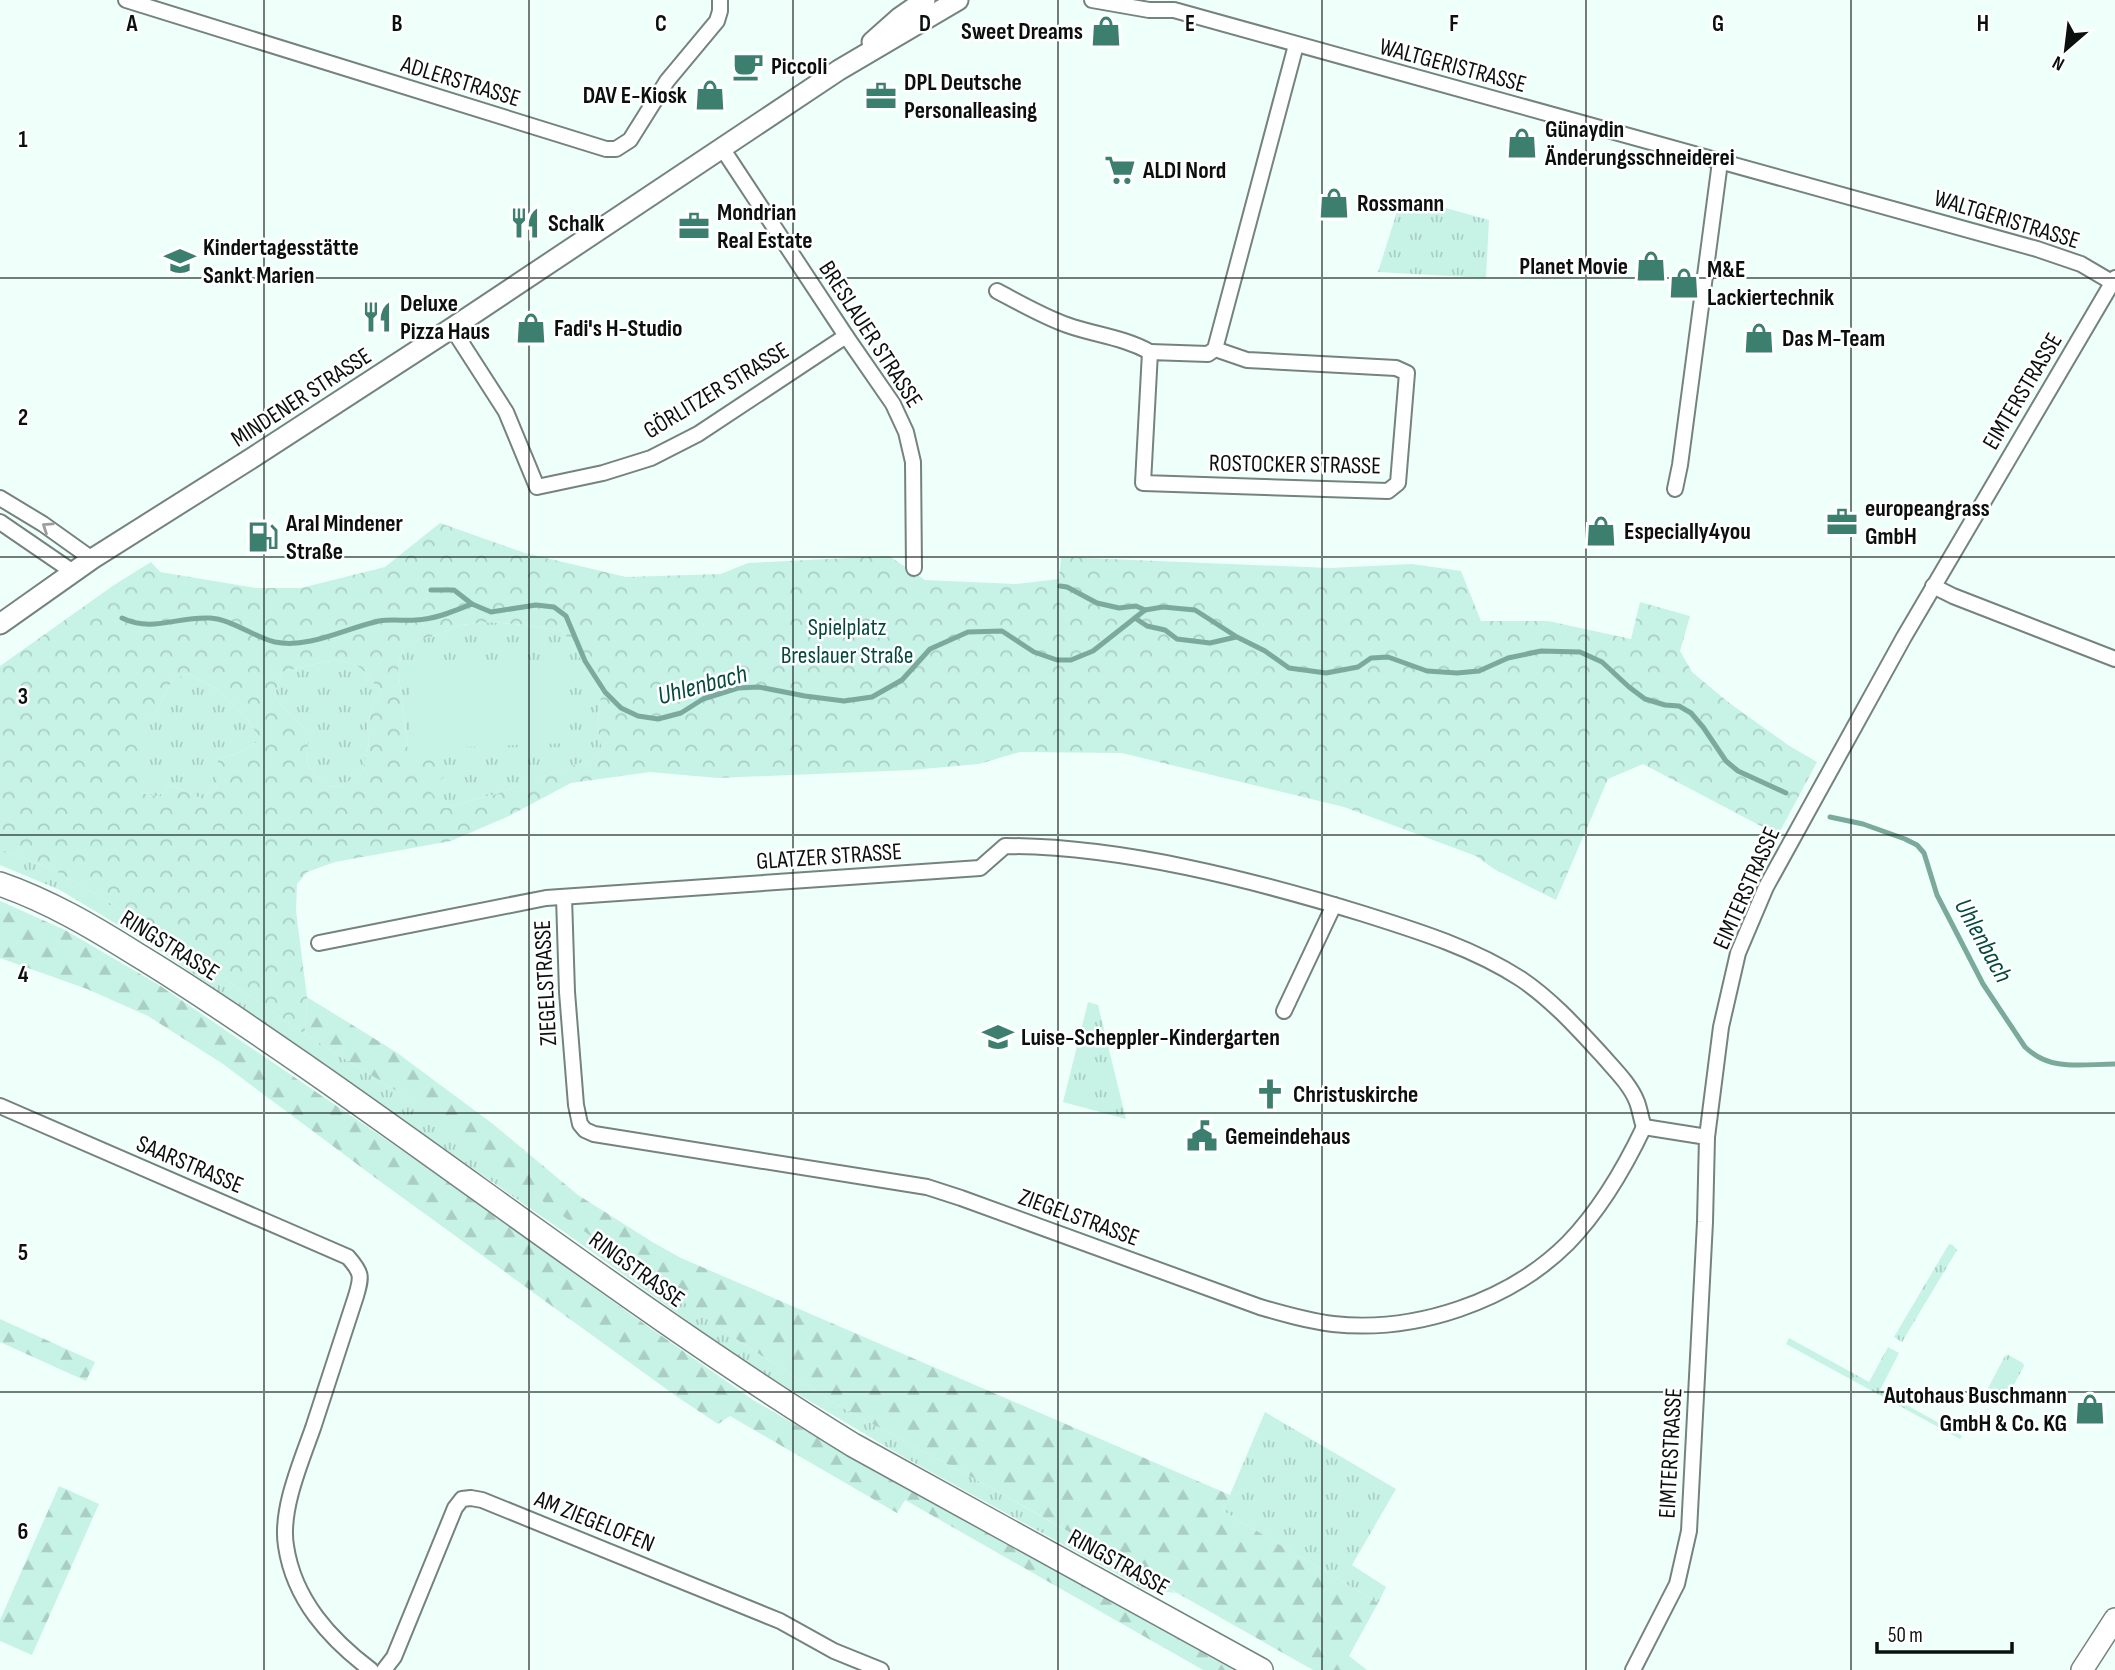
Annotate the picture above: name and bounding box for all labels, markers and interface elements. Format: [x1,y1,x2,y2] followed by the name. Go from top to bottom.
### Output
[126,10,139,38] text: A
[392,10,403,38] text: B
[655,10,667,38] text: C
[919,10,931,38] text: D
[1185,10,1195,38] text: E
[1449,10,1459,38] text: F
[1712,10,1724,38] text: G
[1977,10,1989,38] text: H
[1089,14,1123,48] shop icon: Sweet Dreams
[2031,14,2101,84] north arrow
[961,17,1083,46] place label: Sweet Dreams
[1376,32,1530,99] street label: WALTGERISTRASSE
[397,49,524,113] street label: ADLERSTRASSE
[731,49,765,83] cafe icon: Piccoli
[2049,50,2069,75] text: N
[771,52,828,81] place label: Piccoli
[904,68,1037,125] place label: DPL Deutsche Personalleasing
[693,78,727,112] shop icon: DAV E-Kiosk
[864,79,898,113] office icon: DPL Deutsche Personalleasing
[583,81,687,110] place label: DAV E-Kiosk
[1544,115,1735,172] place label: Günaydin Änderungsschneiderei
[18,126,28,154] text: 1
[1505,126,1539,160] shop icon: Günaydin Änderungsschneiderei
[1103,153,1137,187] supermarket icon: ALDI Nord
[1142,156,1226,185] place label: ALDI Nord
[1930,184,2083,255] street label: WALTGERISTRASSE
[1317,186,1351,220] shop icon: Rossmann
[1357,189,1444,218] place label: Rossmann
[717,198,813,255] place label: Mondrian Real Estate
[508,206,542,240] restaurant icon: Schalk
[548,209,604,238] place label: Schalk
[677,209,711,243] office icon: Mondrian Real Estate
[203,233,359,290] place label: Kindertagesstätte Sankt Marien
[163,244,197,278] school or university icon: Kindertagesstätte Sankt Marien
[1634,249,1668,283] shop icon: Planet Movie
[1519,252,1628,281] place label: Planet Movie
[1707,255,1834,312] place label: M&E Lackiertechnik
[812,256,929,413] street label: BRESLAUER STRASSE
[1667,266,1701,300] shop icon: M&E Lackiertechnik
[400,289,490,346] place label: Deluxe Pizza Haus
[360,300,394,334] restaurant icon: Deluxe Pizza Haus
[514,311,548,345] shop icon: Fadi's H-Studio
[554,314,682,343] place label: Fadi's H-Studio
[1742,321,1776,355] shop icon: Das M-Team
[1782,324,1885,353] place label: Das M-Team
[1976,328,2069,455] street label: EIMTERSTRASSE
[638,336,794,445] street label: GÖRLITZER STRASSE
[226,341,377,453] street label: MINDENER STRASSE
[18,404,28,432] text: 2
[1209,448,1381,480] street label: ROSTOCKER STRASSE
[1865,494,1990,551] place label: europeangrass GmbH
[1825,505,1859,539] office icon: europeangrass GmbH
[285,509,404,566] place label: Aral Mindener Straße
[1584,514,1618,548] shop icon: Especially4you
[1624,517,1751,546] place label: Especially4you
[246,520,280,554] fuel station icon: Aral Mindener Straße
[42,523,55,536] one-way arrow
[781,613,913,670] park label: Spielplatz Breslauer Straße
[654,659,751,712] water label: Uhlenbach
[18,683,28,711] text: 3
[1707,823,1786,954] street label: EIMTERSTRASSE
[755,837,903,876] street label: GLATZER STRASSE
[1947,893,2018,988] water label: Uhlenbach
[115,904,225,987] street label: RINGSTRASSE
[528,919,563,1047] street label: ZIEGELSTRASSE
[18,961,29,989] text: 4
[981,1020,1015,1054] school or university icon: Luise-Scheppler-Kindergarten
[1021,1023,1280,1052] place label: Luise-Scheppler-Kindergarten
[1253,1077,1287,1111] church icon: Christuskirche
[1293,1080,1418,1109] place label: Christuskirche
[1185,1119,1219,1153] public building icon: Gemeindehaus
[1225,1122,1350,1151] place label: Gemeindehaus
[132,1129,248,1200] street label: SAARSTRASSE
[1015,1182,1143,1253] street label: ZIEGELSTRASSE
[583,1225,690,1314] street label: RINGSTRASSE
[18,1239,28,1267] text: 5
[1883,1381,2067,1438] place label: Autohaus Buschmann GmbH & Co. KG
[1653,1387,1688,1519] street label: EIMTERSTRASSE
[2073,1392,2107,1426] shop icon: Autohaus Buschmann GmbH & Co. KG
[530,1484,659,1559] street label: AM ZIEGELOFEN
[18,1518,28,1546] text: 6
[1063,1523,1174,1602] street label: RINGSTRASSE
[1877,1610,2012,1654] scale bar
[1888,1623,1923,1648] text: 50 m

